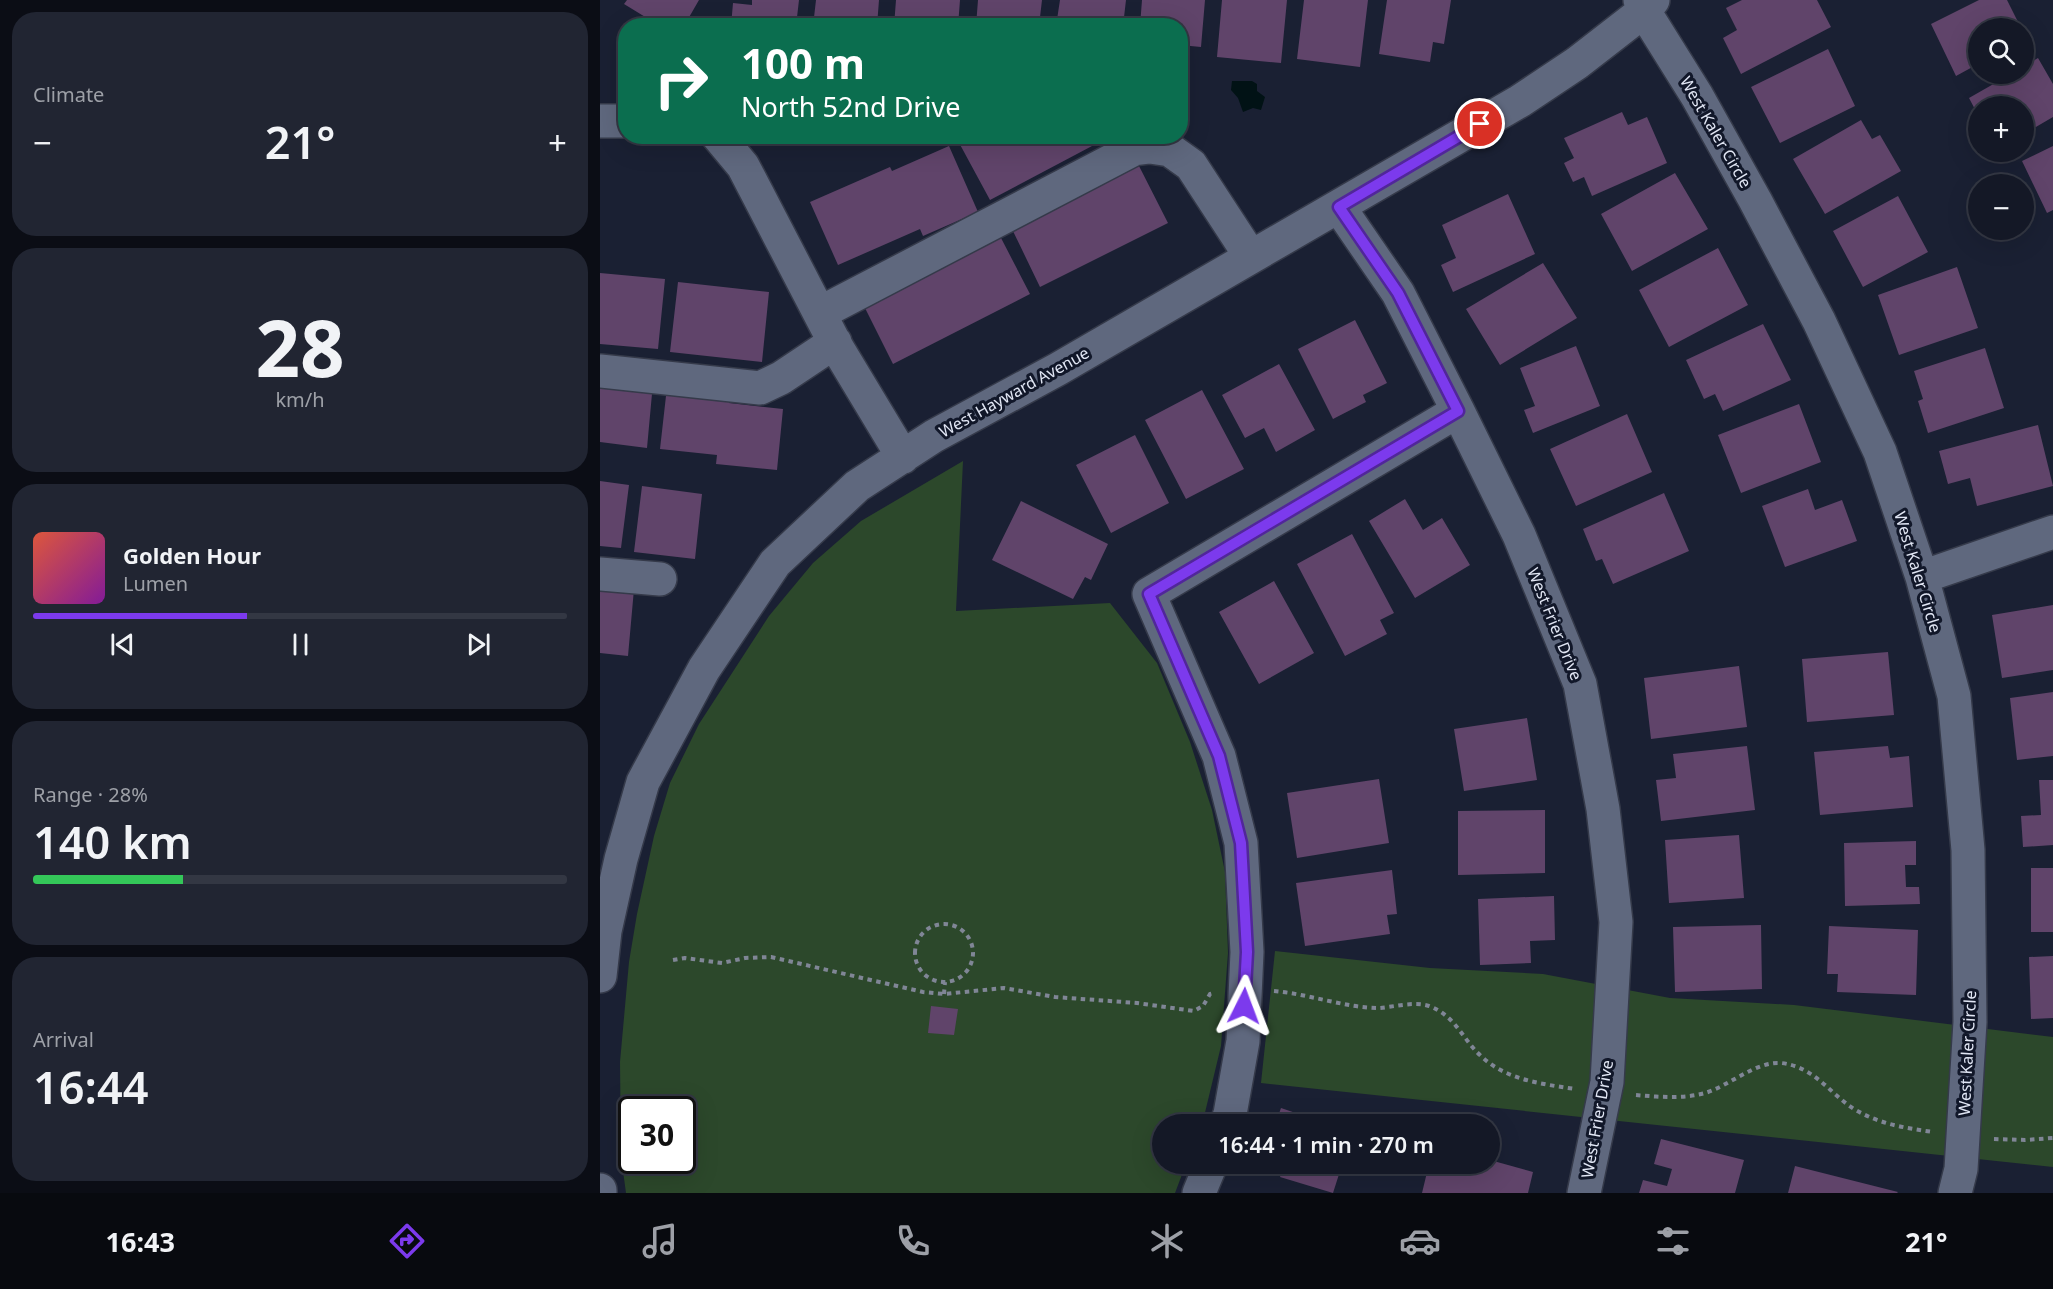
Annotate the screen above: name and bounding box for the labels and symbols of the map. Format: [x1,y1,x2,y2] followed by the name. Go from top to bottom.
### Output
[1675,72,1757,192] street label: West Kaler Circle
[1454,98,1505,149] pin
[935,342,1093,442] street label: West Hayward Avenue
[1889,509,1947,635] street label: West Kaler Circle
[1522,564,1588,684] street label: West Frier Drive
[1212,974,1276,1038] position arrow
[1953,990,1981,1116] street label: West Kaler Circle
[1576,1058,1618,1180] street label: West Frier Drive
[618,1096,696,1174] speed limit sign: 30

